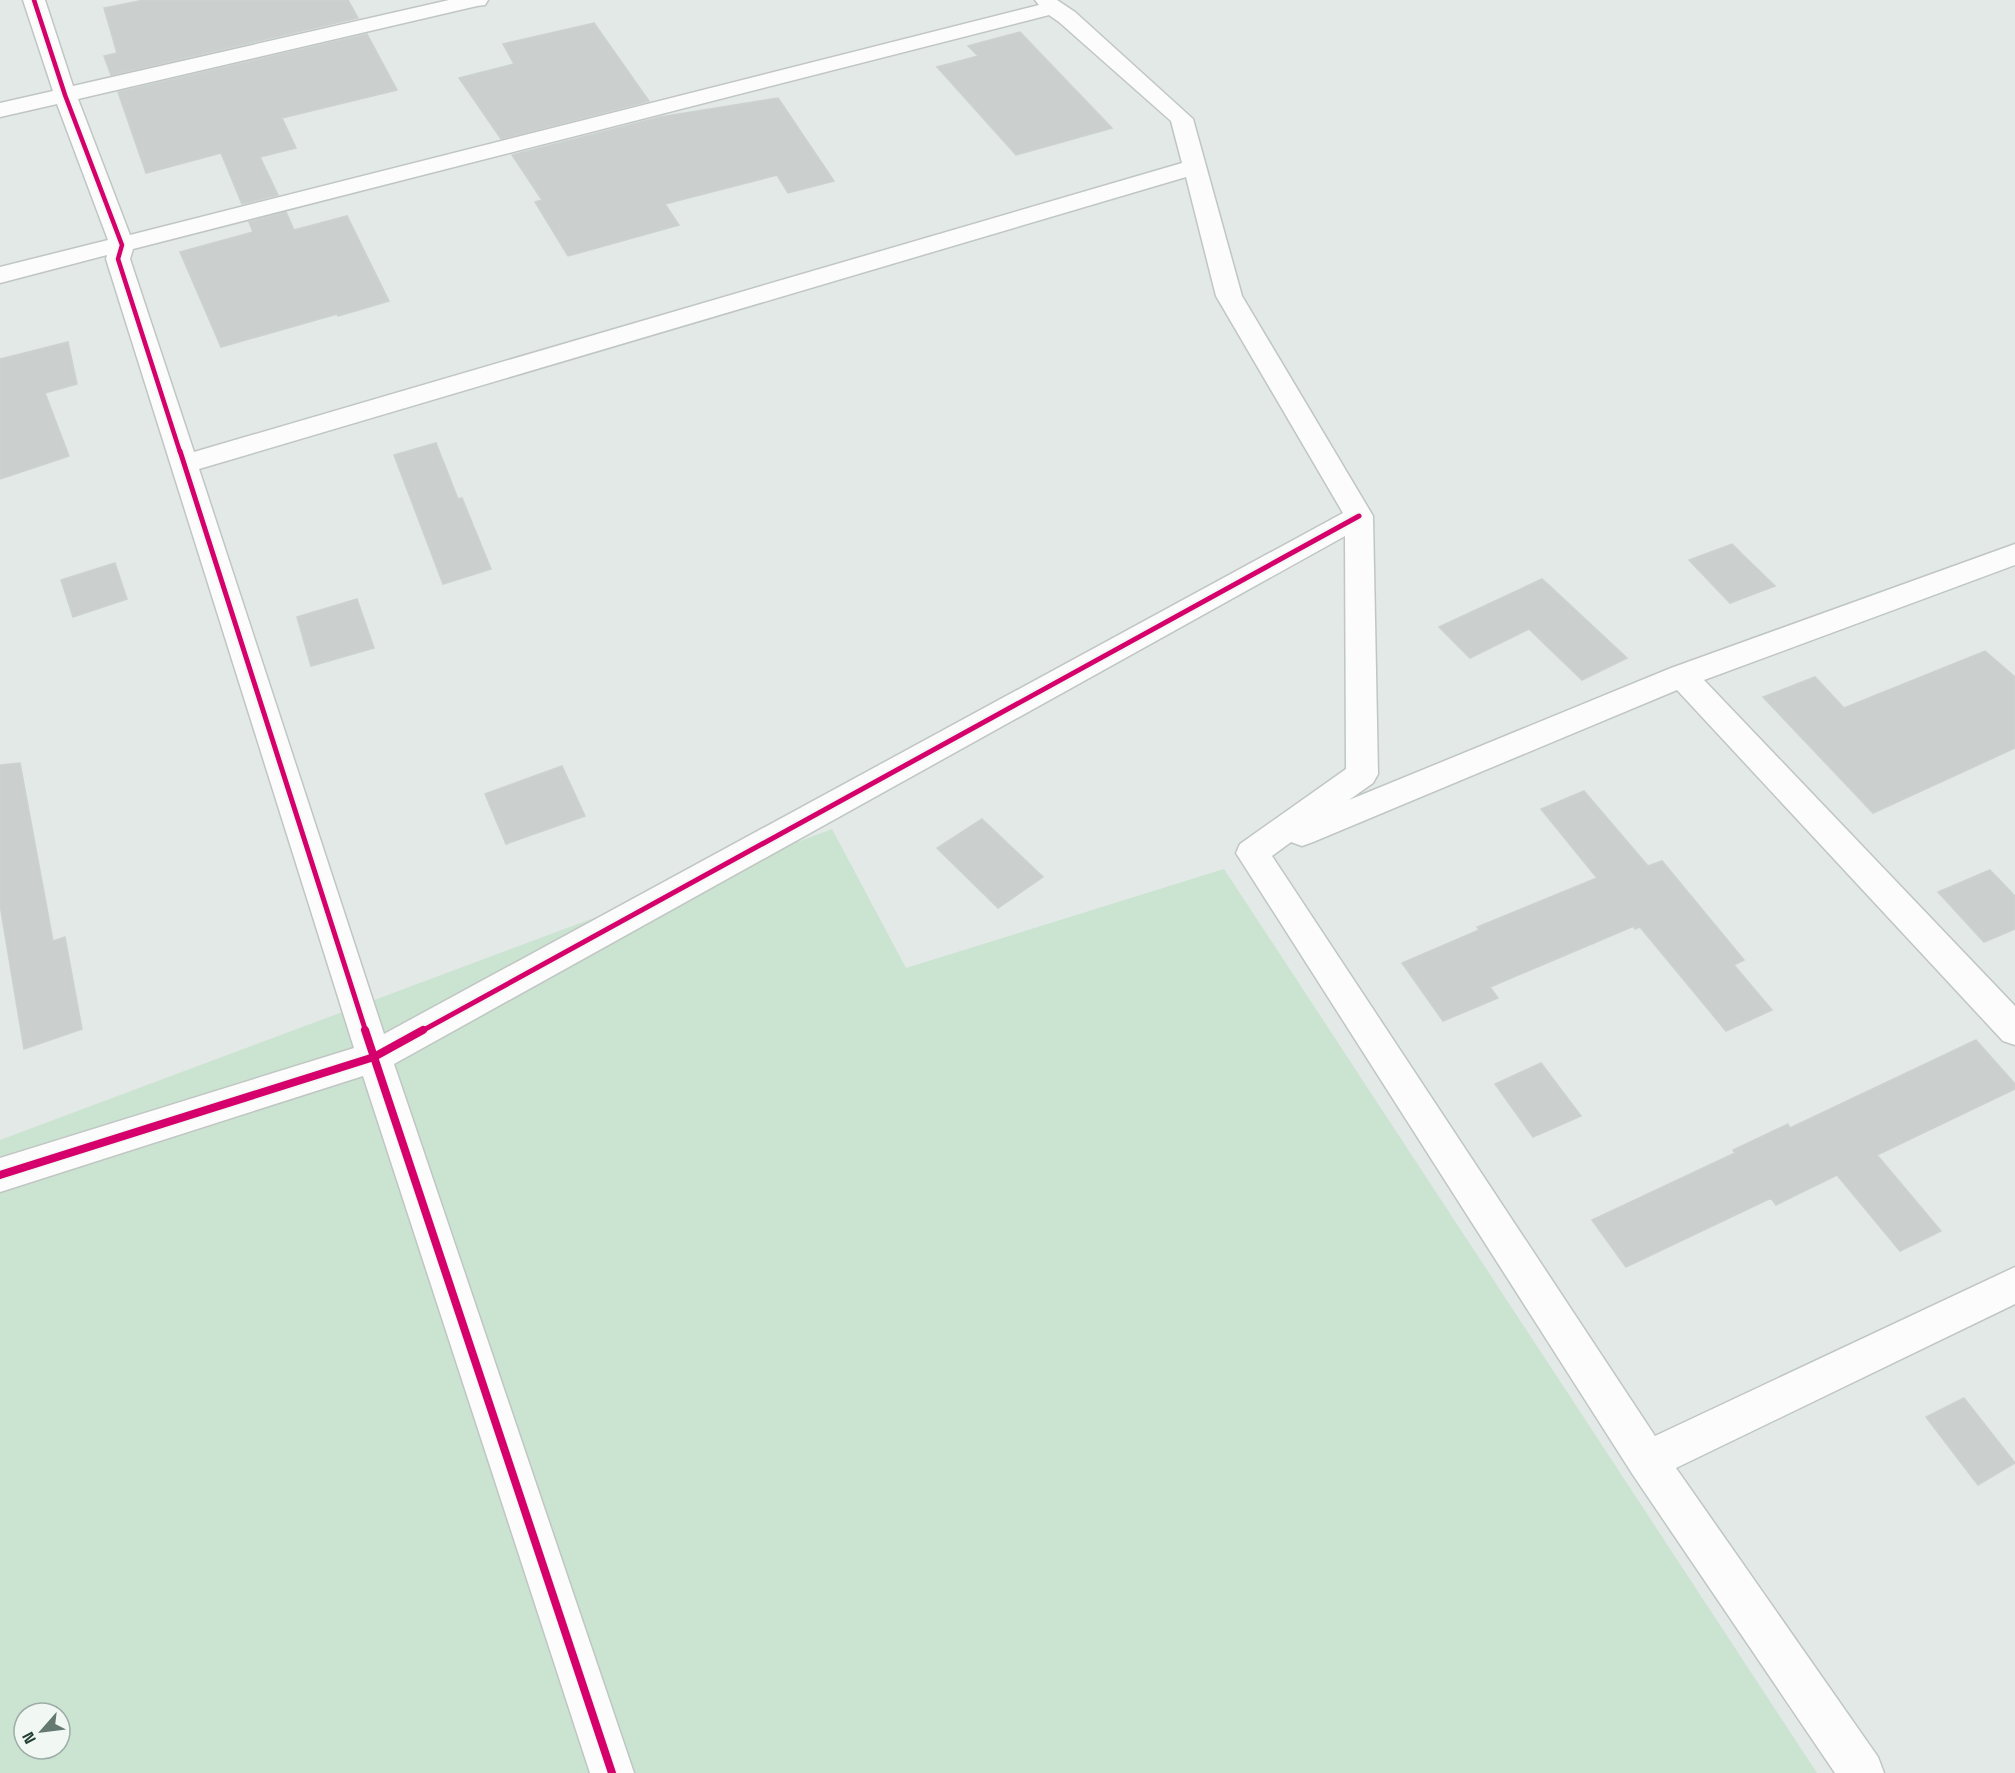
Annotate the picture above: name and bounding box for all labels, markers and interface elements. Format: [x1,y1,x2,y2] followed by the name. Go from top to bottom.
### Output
[12,1701,72,1761] north arrow
[17,1728,41,1747] text: N

